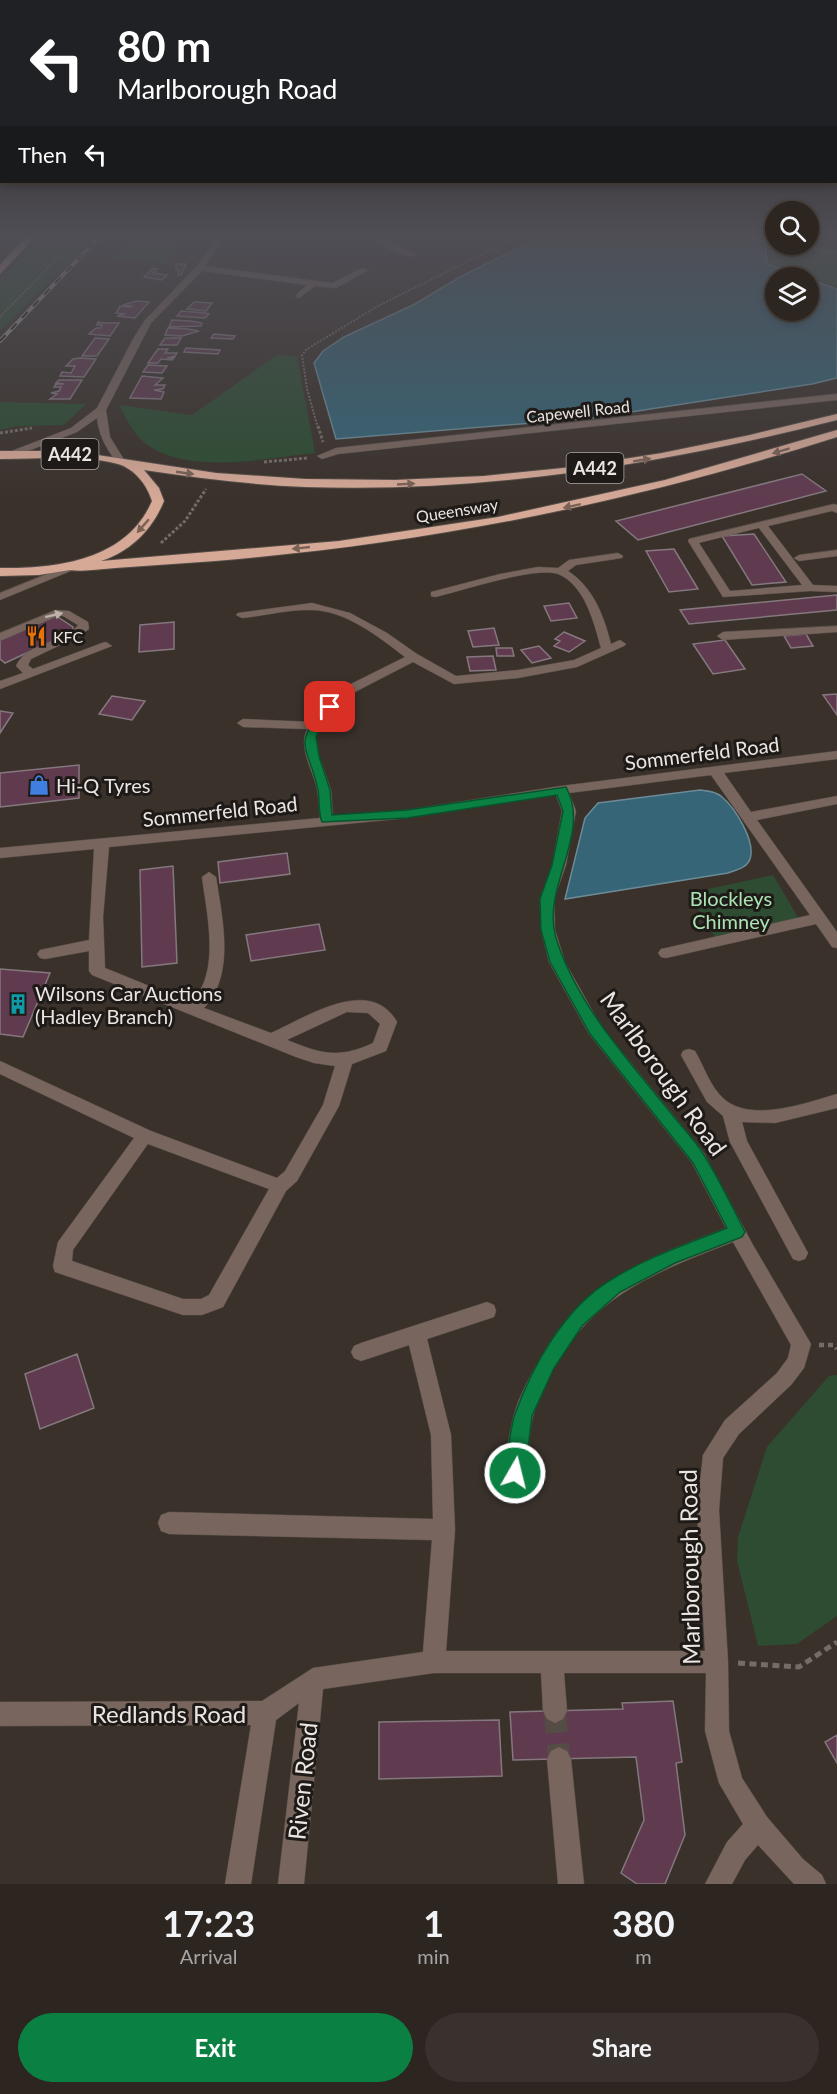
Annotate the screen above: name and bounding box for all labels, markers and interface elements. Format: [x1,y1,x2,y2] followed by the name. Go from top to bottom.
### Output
[117,21,211,71] text: 80 m
[18,24,96,102] icon: left
[117,72,337,105] text: Marlborough Road
[79,138,112,171] icon: left
[18,141,67,168] text: Then
[765,201,819,321] map controls
[765,201,819,255] button: search
[765,267,819,321] button: layers
[525,396,631,426] street label: Capewell Road
[42,439,98,469] road number: A442
[772,447,790,456] one-way arrow
[566,453,624,483] road number: A442
[633,456,652,465] one-way arrow
[176,469,195,478] one-way arrow
[397,479,416,488] one-way arrow
[415,494,500,526] street label: Queensway
[563,502,582,511] one-way arrow
[137,518,150,533] one-way arrow
[292,543,311,553] one-way arrow
[45,610,63,620] one-way arrow
[24,624,48,648] restaurant icon: KFC
[53,627,84,646] place label: KFC
[304,681,355,732] pin
[313,690,346,723] icon: arrive
[623,732,781,774] street label: Sommerfeld Road
[27,773,51,797] shop icon: Hi-Q Tyres
[56,773,150,797] place label: Hi-Q Tyres
[141,791,299,831] street label: Sommerfeld Road
[690,886,772,933] park label: Blockleys Chimney
[35,981,222,1028] place label: Wilsons Car Auctions (Hadley Branch)
[595,985,733,1161] street label: Marlborough Road
[6,992,30,1016] building icon: Wilsons Car Auctions (Hadley Branch)
[483,1441,547,1505] position arrow
[673,1469,705,1665] street label: Marlborough Road
[92,1699,246,1728] street label: Redlands Road
[281,1721,323,1841] street label: Riven Road
[162,1901,255,1945] text: 17:23
[423,1901,444,1945] text: 1
[612,1901,675,1945] text: 380
[180,1944,237,1968] text: Arrival
[417,1944,450,1968] text: min
[635,1944,652,1968] text: m
[18,2013,413,2082] button: Exit
[425,2013,819,2082] button: Share

